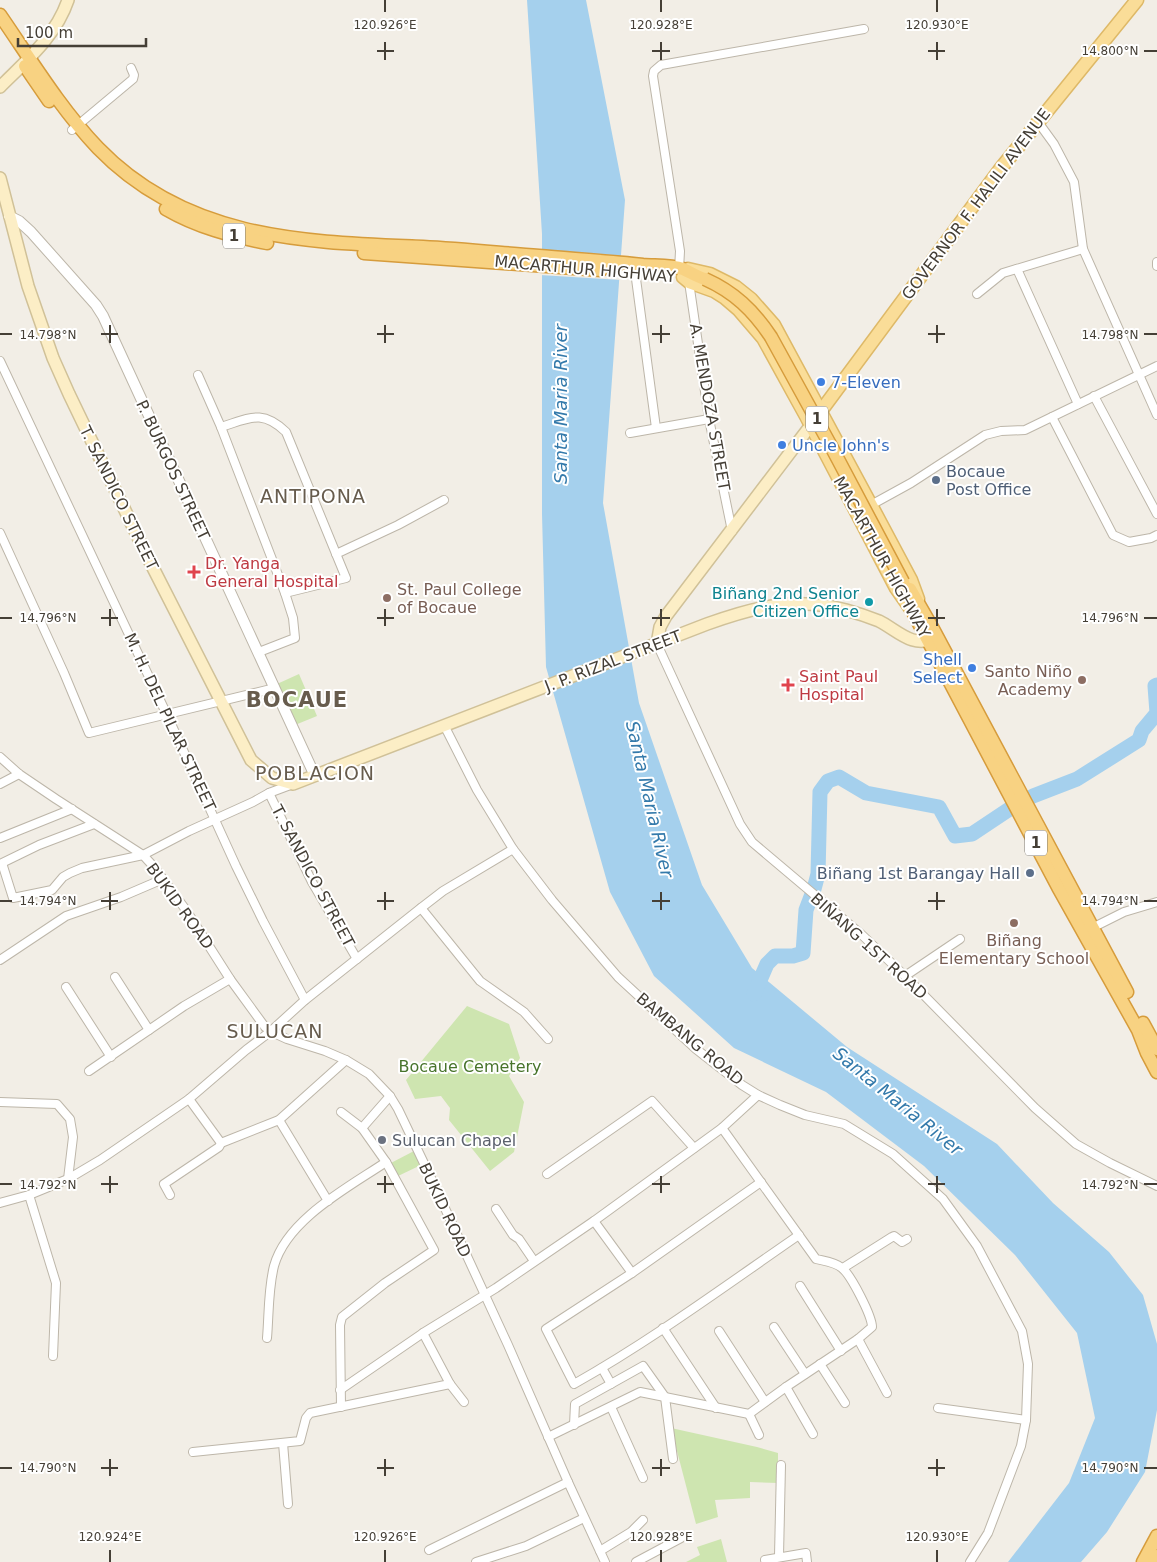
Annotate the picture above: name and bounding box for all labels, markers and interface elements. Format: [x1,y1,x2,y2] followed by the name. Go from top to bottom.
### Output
[18,15,145,47] scale bar
[353,18,417,32] text: 120.926°E
[629,18,693,32] text: 120.928°E
[905,18,969,32] text: 120.930°E
[25,24,73,42] text: 100 m
[1082,44,1138,58] text: 14.800°N
[898,105,1054,303] street label: GOVERNOR F. HALILI AVENUE
[223,224,245,248] road number: 1
[494,252,677,286] street label: MACARTHUR HIGHWAY
[550,322,571,484] water label: Santa Maria River
[686,322,734,492] street label: A. MENDOZA STREET
[20,328,76,342] text: 14.798°N
[1082,328,1138,342] text: 14.798°N
[831,373,901,392] place label: 7-Eleven
[815,376,827,388] marker: 7-Eleven
[132,397,214,543] street label: P. BURGOS STREET
[806,406,828,432] road number: 1
[75,422,162,574] street label: T. SANDICO STREET
[792,436,890,455] place label: Uncle John's
[776,439,788,451] marker: Uncle John's
[946,462,1031,499] place label: Bocaue Post Office
[830,473,935,641] street label: MACARTHUR HIGHWAY
[930,474,942,486] marker: Bocaue Post Office
[260,485,366,507] district label: ANTIPONA
[205,554,338,591] place label: Dr. Yanga General Hospital
[187,565,201,579] marker: Dr. Yanga General Hospital
[397,580,522,617] place label: St. Paul College of Bocaue
[712,584,859,621] place label: Biñang 2nd Senior Citizen Office
[381,592,393,604] marker: St. Paul College of Bocaue
[863,596,875,608] marker: Biñang 2nd Senior Citizen Office
[20,611,76,625] text: 14.796°N
[1082,611,1138,625] text: 14.796°N
[541,626,684,696] street label: J. P. RIZAL STREET
[120,630,220,814] street label: M. H. DEL PILAR STREET
[913,650,962,687] place label: Shell Select
[966,662,978,674] marker: Shell Select
[984,662,1072,699] place label: Santo Niño Academy
[799,667,878,704] place label: Saint Paul Hospital
[1076,674,1088,686] marker: Santo Niño Academy
[781,678,795,692] marker: Saint Paul Hospital
[246,688,348,712] district label: BOCAUE
[622,719,679,881] water label: Santa Maria River
[255,762,375,784] district label: POBLACION
[267,801,359,951] street label: T. SANDICO STREET
[1025,830,1047,856] road number: 1
[142,859,218,953] street label: BUKID ROAD
[817,864,1020,883] place label: Biñang 1st Barangay Hall
[1024,867,1036,879] marker: Biñang 1st Barangay Hall
[807,889,931,1003] street label: BIÑANG 1ST ROAD
[20,894,76,908] text: 14.794°N
[1082,894,1138,908] text: 14.794°N
[1008,917,1020,929] marker: Biñang Elementary School
[939,931,1089,968] place label: Biñang Elementary School
[633,989,747,1089] street label: BAMBANG ROAD
[227,1020,324,1042] district label: SULUCAN
[829,1042,968,1161] water label: Santa Maria River
[398,1057,542,1076] park label: Bocaue Cemetery
[392,1131,516,1150] place label: Sulucan Chapel
[376,1134,388,1146] marker: Sulucan Chapel
[415,1160,475,1260] street label: BUKID ROAD
[20,1178,76,1192] text: 14.792°N
[1082,1178,1138,1192] text: 14.792°N
[20,1461,76,1475] text: 14.790°N
[1082,1461,1138,1475] text: 14.790°N
[78,1530,142,1544] text: 120.924°E
[353,1530,417,1544] text: 120.926°E
[629,1530,693,1544] text: 120.928°E
[905,1530,969,1544] text: 120.930°E

